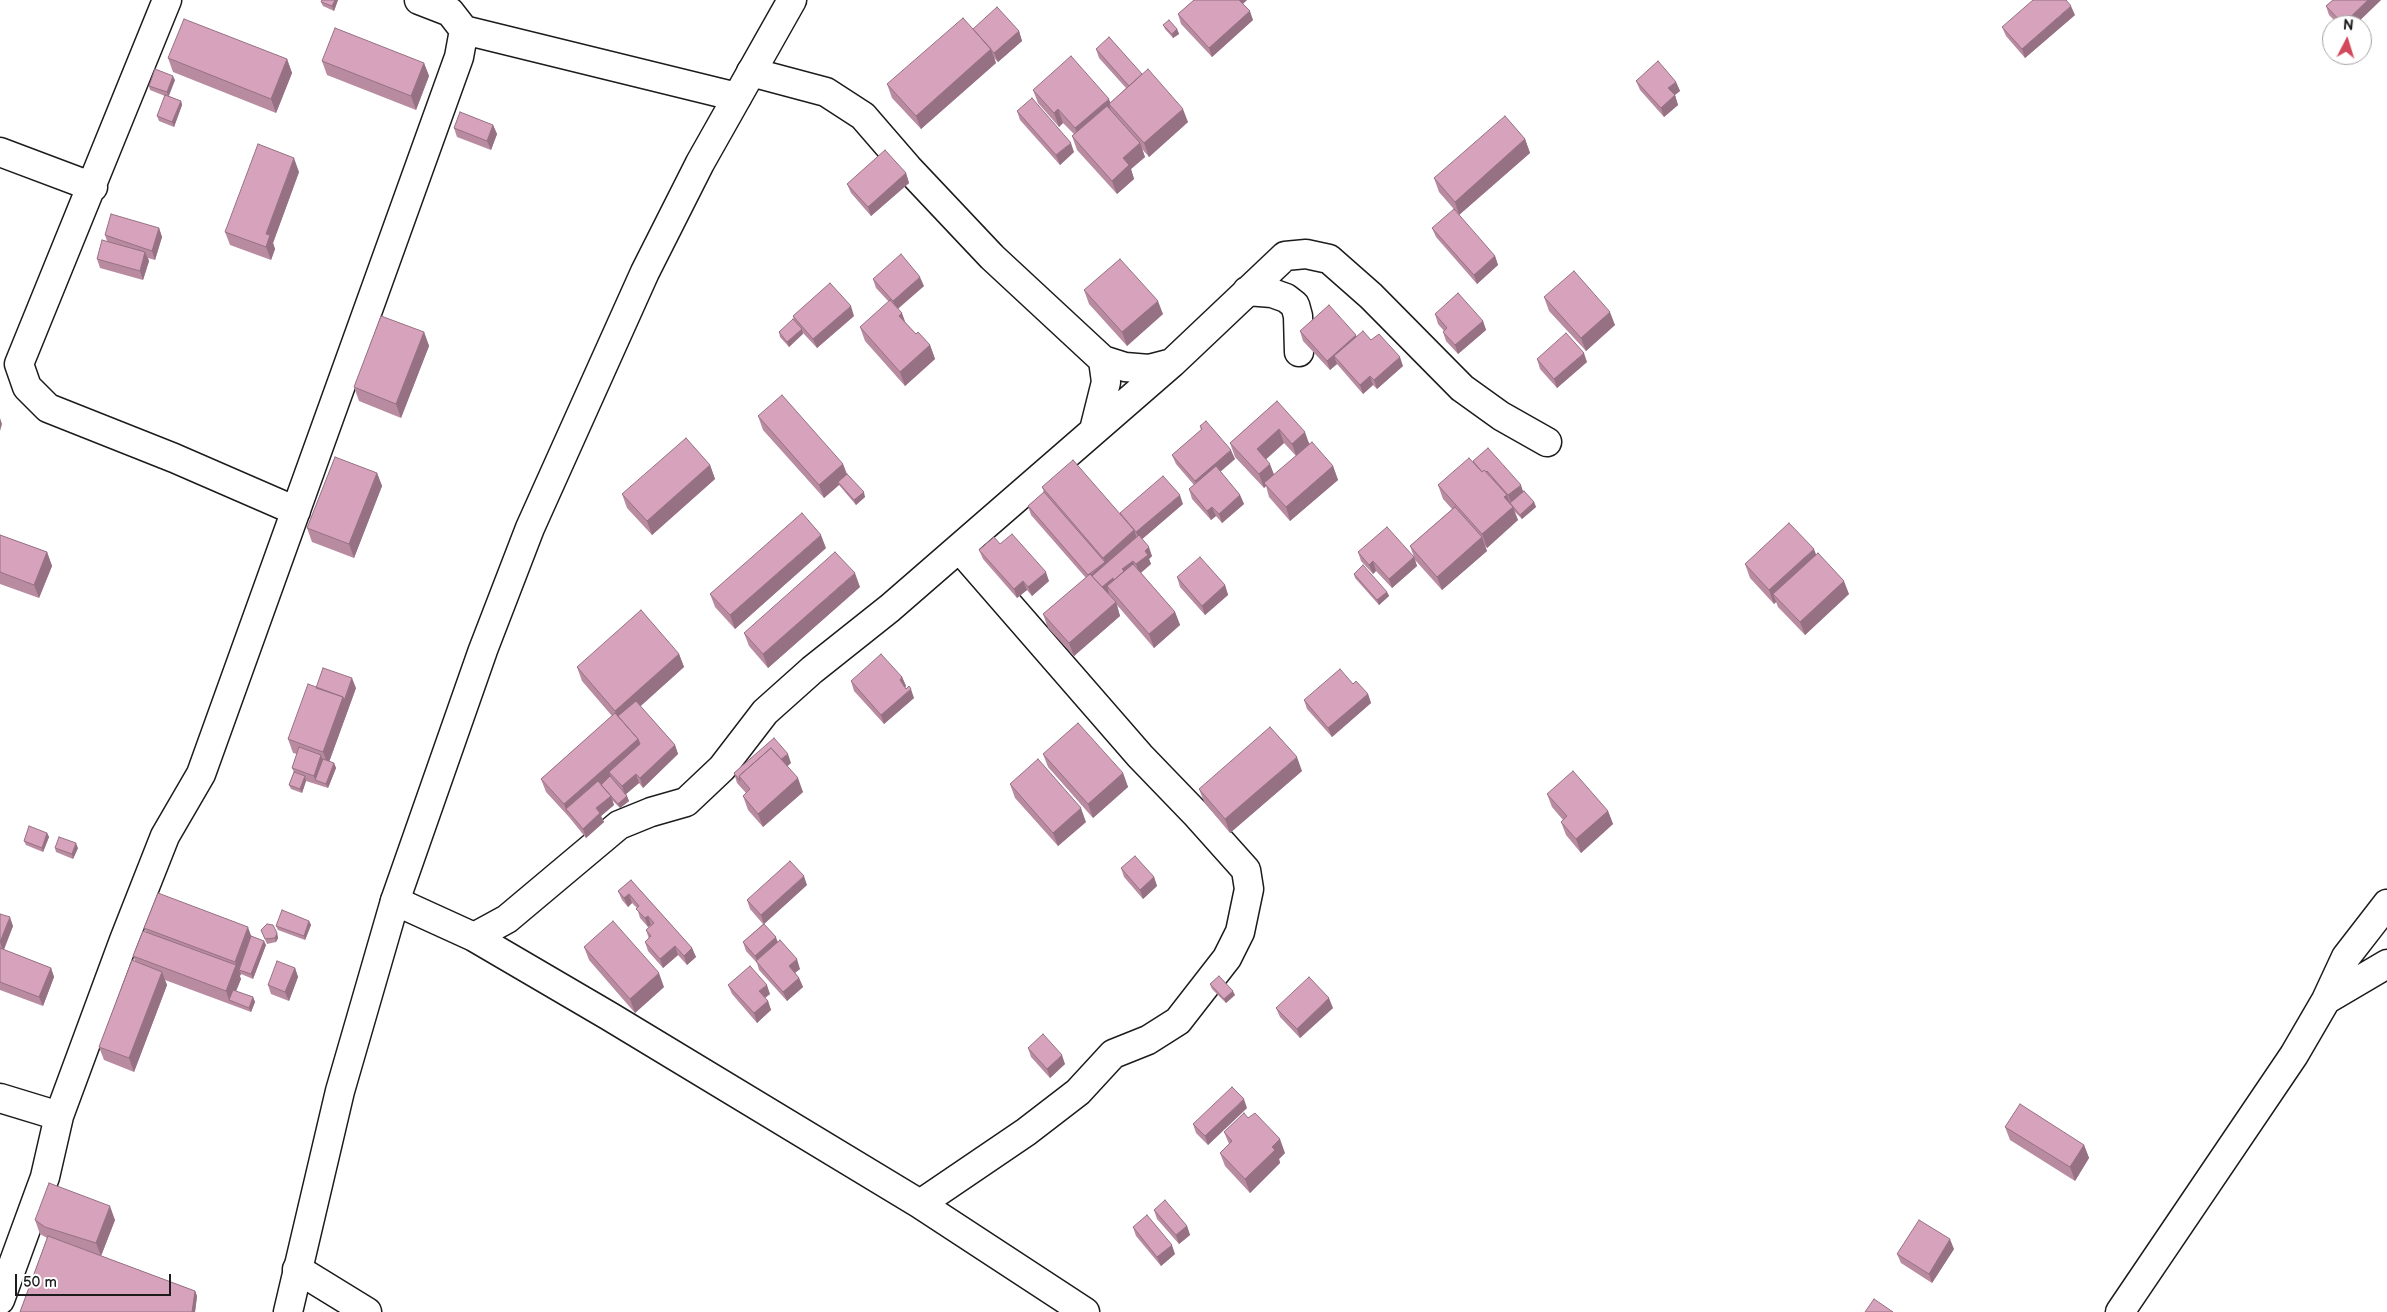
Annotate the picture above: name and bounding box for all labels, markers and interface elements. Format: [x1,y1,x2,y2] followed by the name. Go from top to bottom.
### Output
[2322,15,2372,65] north arrow
[2342,17,2354,34] text: N
[18,1264,174,1296] scale bar
[23,1273,57,1292] text: 50 m

